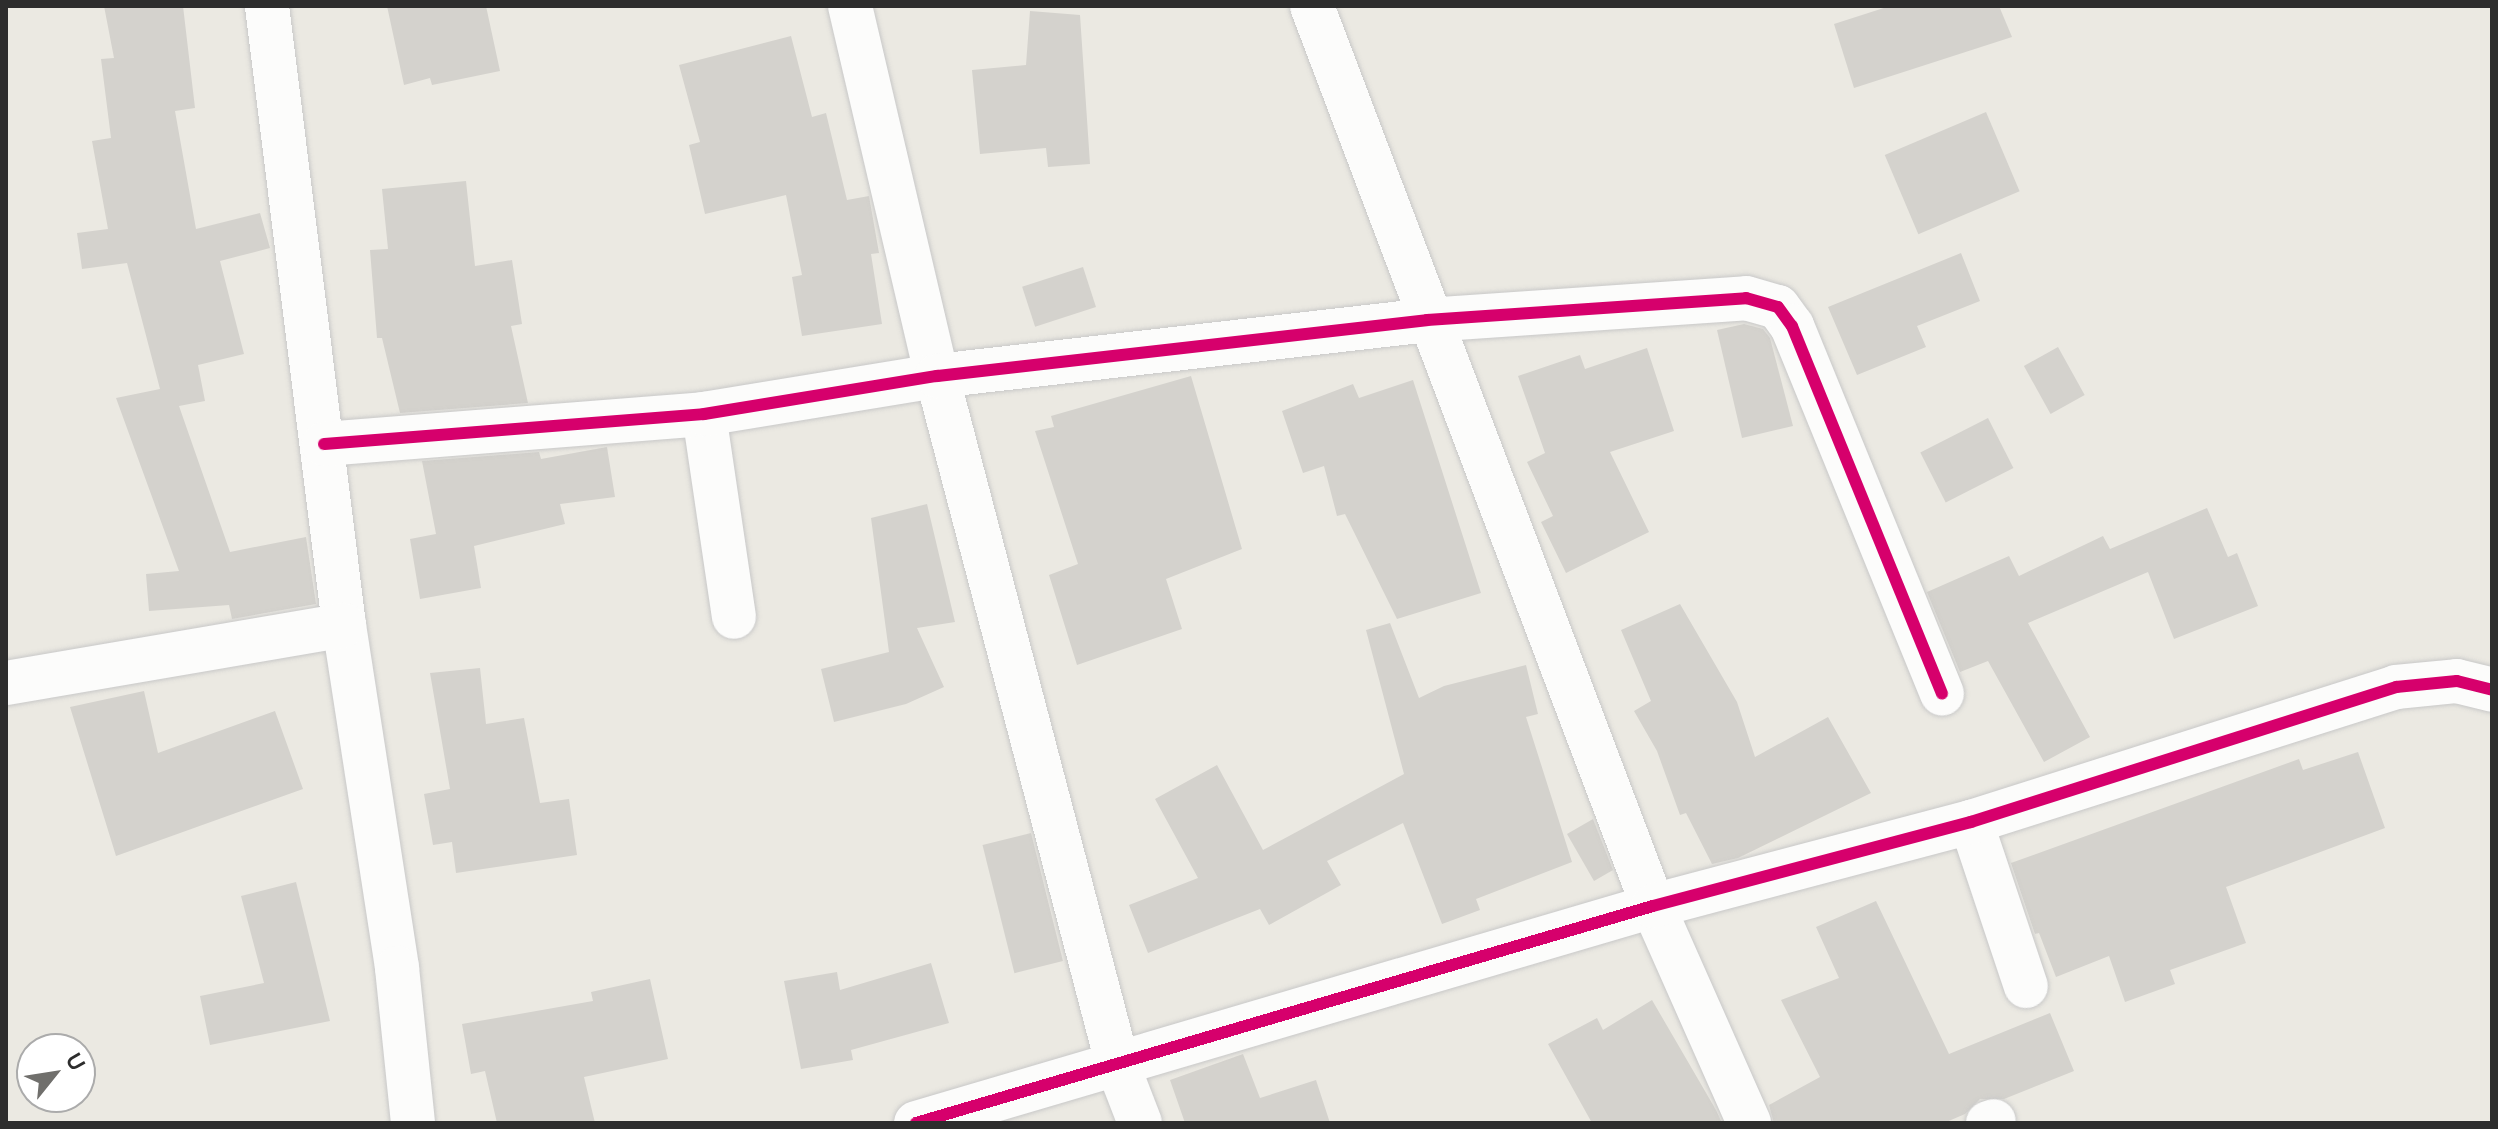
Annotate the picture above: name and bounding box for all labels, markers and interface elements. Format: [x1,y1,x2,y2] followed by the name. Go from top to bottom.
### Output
[16,1033,96,1113] north arrow
[60,1048,91,1075] text: U

